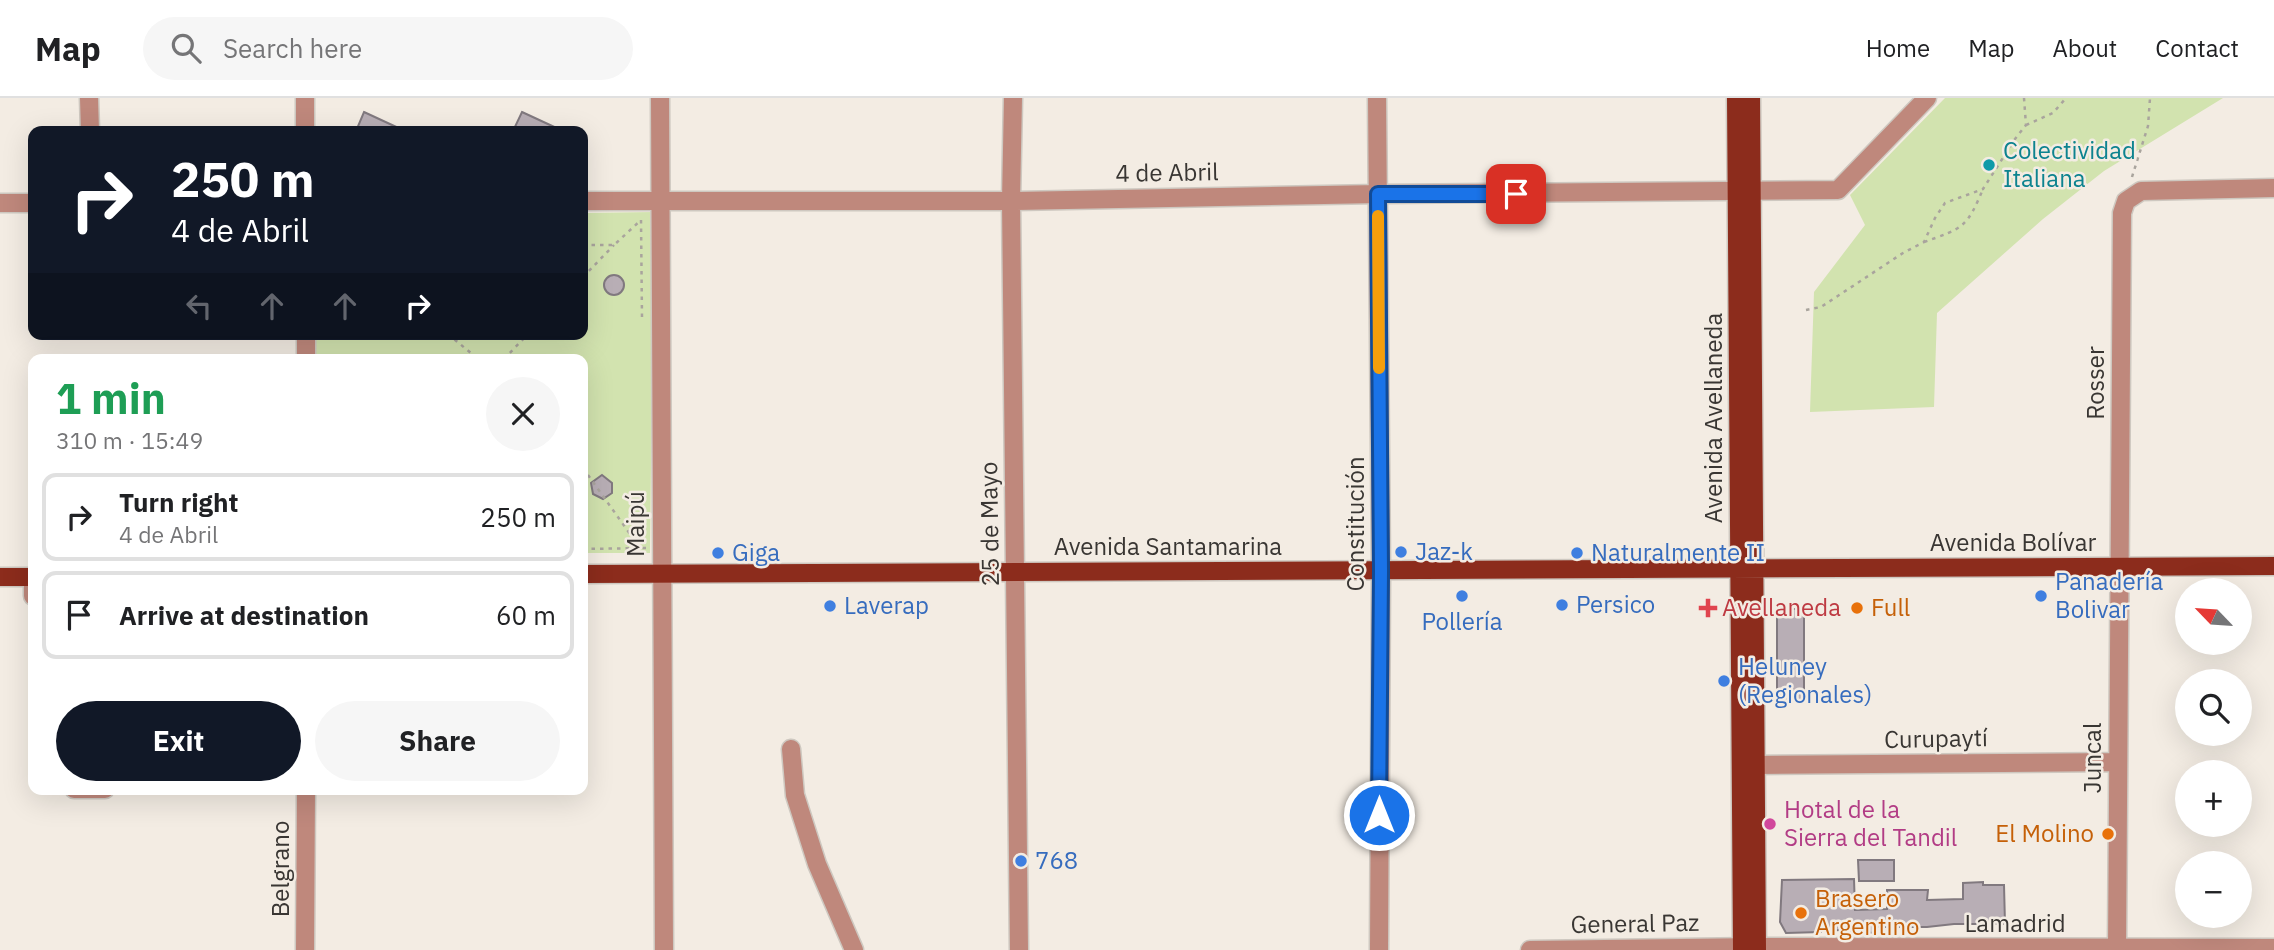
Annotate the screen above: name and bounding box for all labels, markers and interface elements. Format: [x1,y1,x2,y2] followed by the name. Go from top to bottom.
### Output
[143,17,633,80] search box
[35,27,101,70] text: Map
[167,29,205,67] icon: search
[223,31,362,65] text: Search here
[1866,32,1930,64] text: Home
[1968,32,2014,64] text: Map
[2052,32,2117,64] text: About
[2155,32,2239,64] text: Contact
[2003,134,2136,194] place label: Colectividad Italiana
[171,147,315,210] text: 250 m
[56,154,147,245] icon: right
[1115,155,1219,189] street label: 4 de Abril
[1981,157,1997,173] marker: Colectividad Italiana
[1486,164,1546,224] pin
[1497,175,1535,213] icon: arrive
[171,209,309,251] text: 4 de Abril
[180,287,218,325] icon: left
[253,287,291,325] icon: ahead
[326,287,364,325] icon: ahead
[399,287,437,325] icon: right
[1697,312,1729,523] street label: Avenida Avellaneda
[2079,346,2111,420] street label: Rosser
[56,371,166,426] text: 1 min
[486,377,560,451] button: close
[56,425,203,455] text: 310 m · 15:49
[1339,456,1371,592] street label: Constitución
[972,461,1006,587] street label: 25 de Mayo
[119,485,238,519] text: Turn right
[619,491,651,557] street label: Maipú
[60,498,98,536] icon: right
[480,500,556,534] text: 250 m
[119,519,218,549] text: 4 de Abril
[1930,526,2096,558] street label: Avenida Bolívar
[1054,530,1282,562] street label: Avenida Santamarina
[1415,535,1473,567] place label: Jaz-k
[732,536,780,568] place label: Giga
[1591,536,1765,568] place label: Naturalmente II
[1393,544,1409,560] marker: Jaz-k
[710,545,726,561] marker: Giga
[1569,545,1585,561] marker: Naturalmente II
[2055,565,2163,625] place label: Panadería Bolivar
[2175,578,2252,654] north arrow
[2175,578,2252,928] map controls
[1454,588,1470,604] marker: Pollería
[1576,588,1655,620] place label: Persico
[2033,588,2049,604] marker: Panadería Bolivar
[844,589,929,621] place label: Laverap
[1722,591,1841,623] place label: Avellaneda
[1871,591,1910,623] place label: Full
[60,596,98,634] icon: arrive
[1554,597,1570,613] marker: Persico
[119,598,369,632] text: Arrive at destination
[496,598,556,632] text: 60 m
[822,598,838,614] marker: Laverap
[1700,600,1716,616] marker: Avellaneda
[1849,600,1865,616] marker: Full
[1421,605,1503,637] place label: Pollería
[1738,650,1872,710] place label: Heluney (Regionales)
[2175,669,2252,746] button: search
[1716,673,1732,689] marker: Heluney (Regionales)
[56,701,301,781] button: Exit
[315,701,560,781] button: Share
[1884,721,1988,755] street label: Curupaytí
[2076,723,2108,793] street label: Juncal
[2175,760,2252,837] button: +
[1342,778,1416,852] position arrow
[1784,793,1957,853] place label: Hotal de la Sierra del Tandil
[1762,816,1778,832] marker: Hotal de la Sierra del Tandil
[1995,817,2094,849] place label: El Molino
[264,821,296,917] street label: Belgrano
[2100,826,2116,842] marker: El Molino
[1035,844,1078,876] place label: 768
[2175,851,2252,928] button: −
[1013,853,1029,869] marker: 768
[1815,882,1919,942] place label: Brasero Argentino
[1793,905,1809,921] marker: Brasero Argentino
[1570,906,1700,940] street label: General Paz
[1964,907,2066,939] street label: Lamadrid

